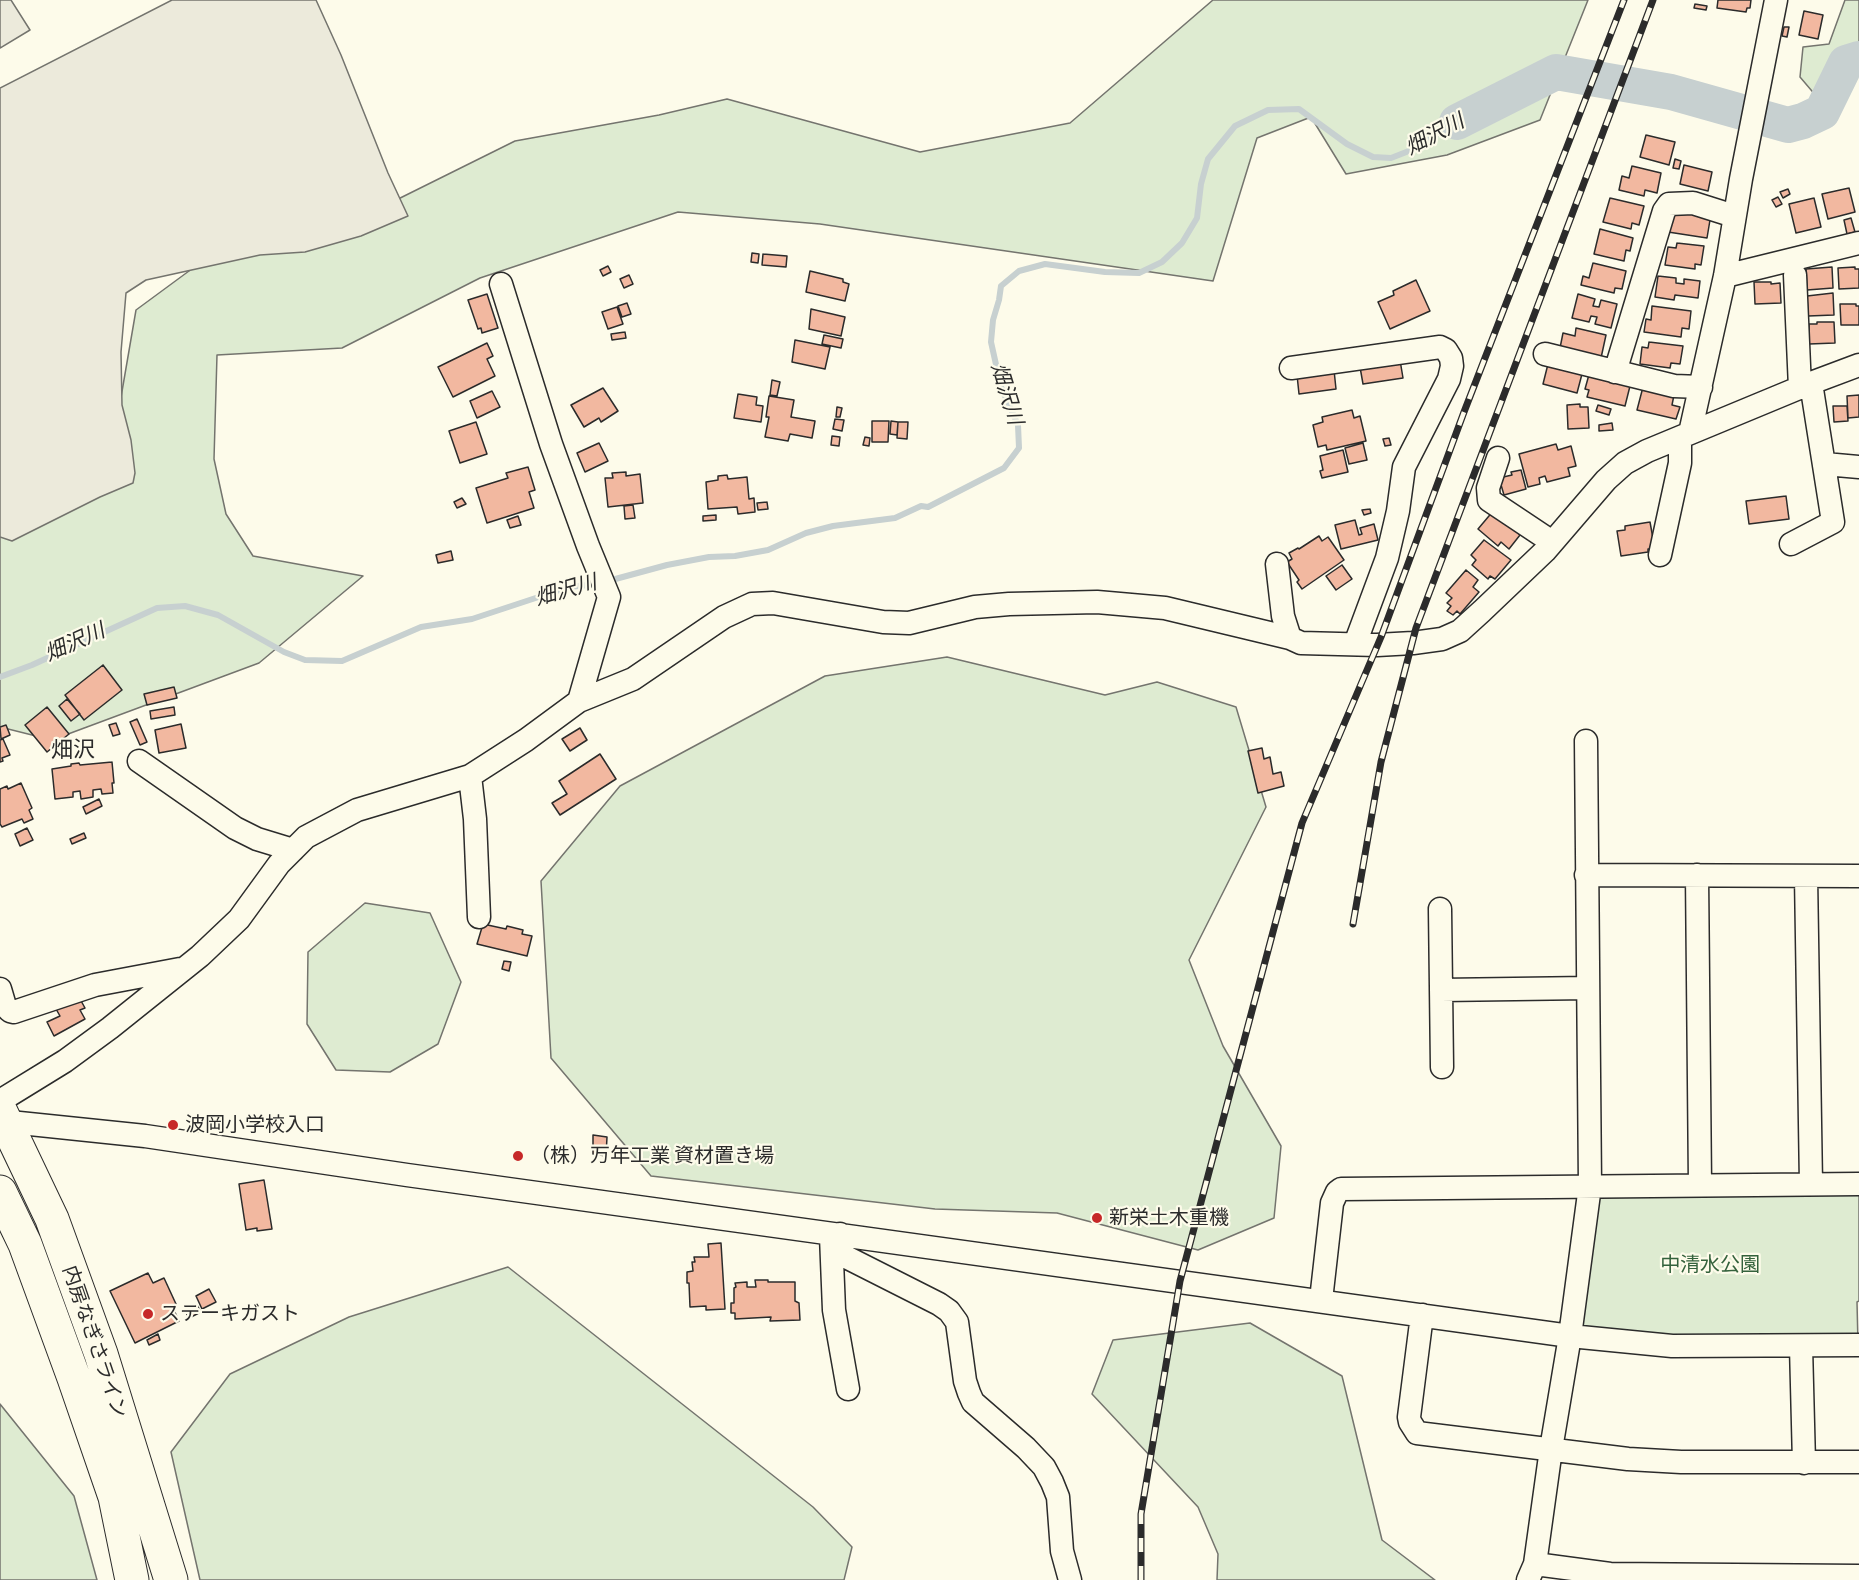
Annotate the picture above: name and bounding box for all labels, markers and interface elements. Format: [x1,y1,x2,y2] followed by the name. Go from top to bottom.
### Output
[1401,109,1469,161] water label: 畑沢川
[985,360,1027,428] water label: 畑沢川
[532,570,600,612] water label: 畑沢川
[41,619,109,667] water label: 畑沢川
[51,738,95,764] district label: 畑沢
[185,1113,325,1137] place label: 波岡小学校入口
[166,1118,180,1132] marker: 波岡小学校入口
[530,1144,774,1168] place label: （株）万年工業 資材置き場
[511,1149,525,1163] marker: （株）万年工業 資材置き場
[1109,1206,1229,1230] place label: 新栄土木重機
[1090,1211,1104,1225] marker: 新栄土木重機
[1660,1253,1760,1277] park label: 中清水公園
[57,1262,131,1422] street label: 内房なぎさライン
[160,1302,300,1326] place label: ステーキガスト
[141,1307,155,1321] marker: ステーキガスト

